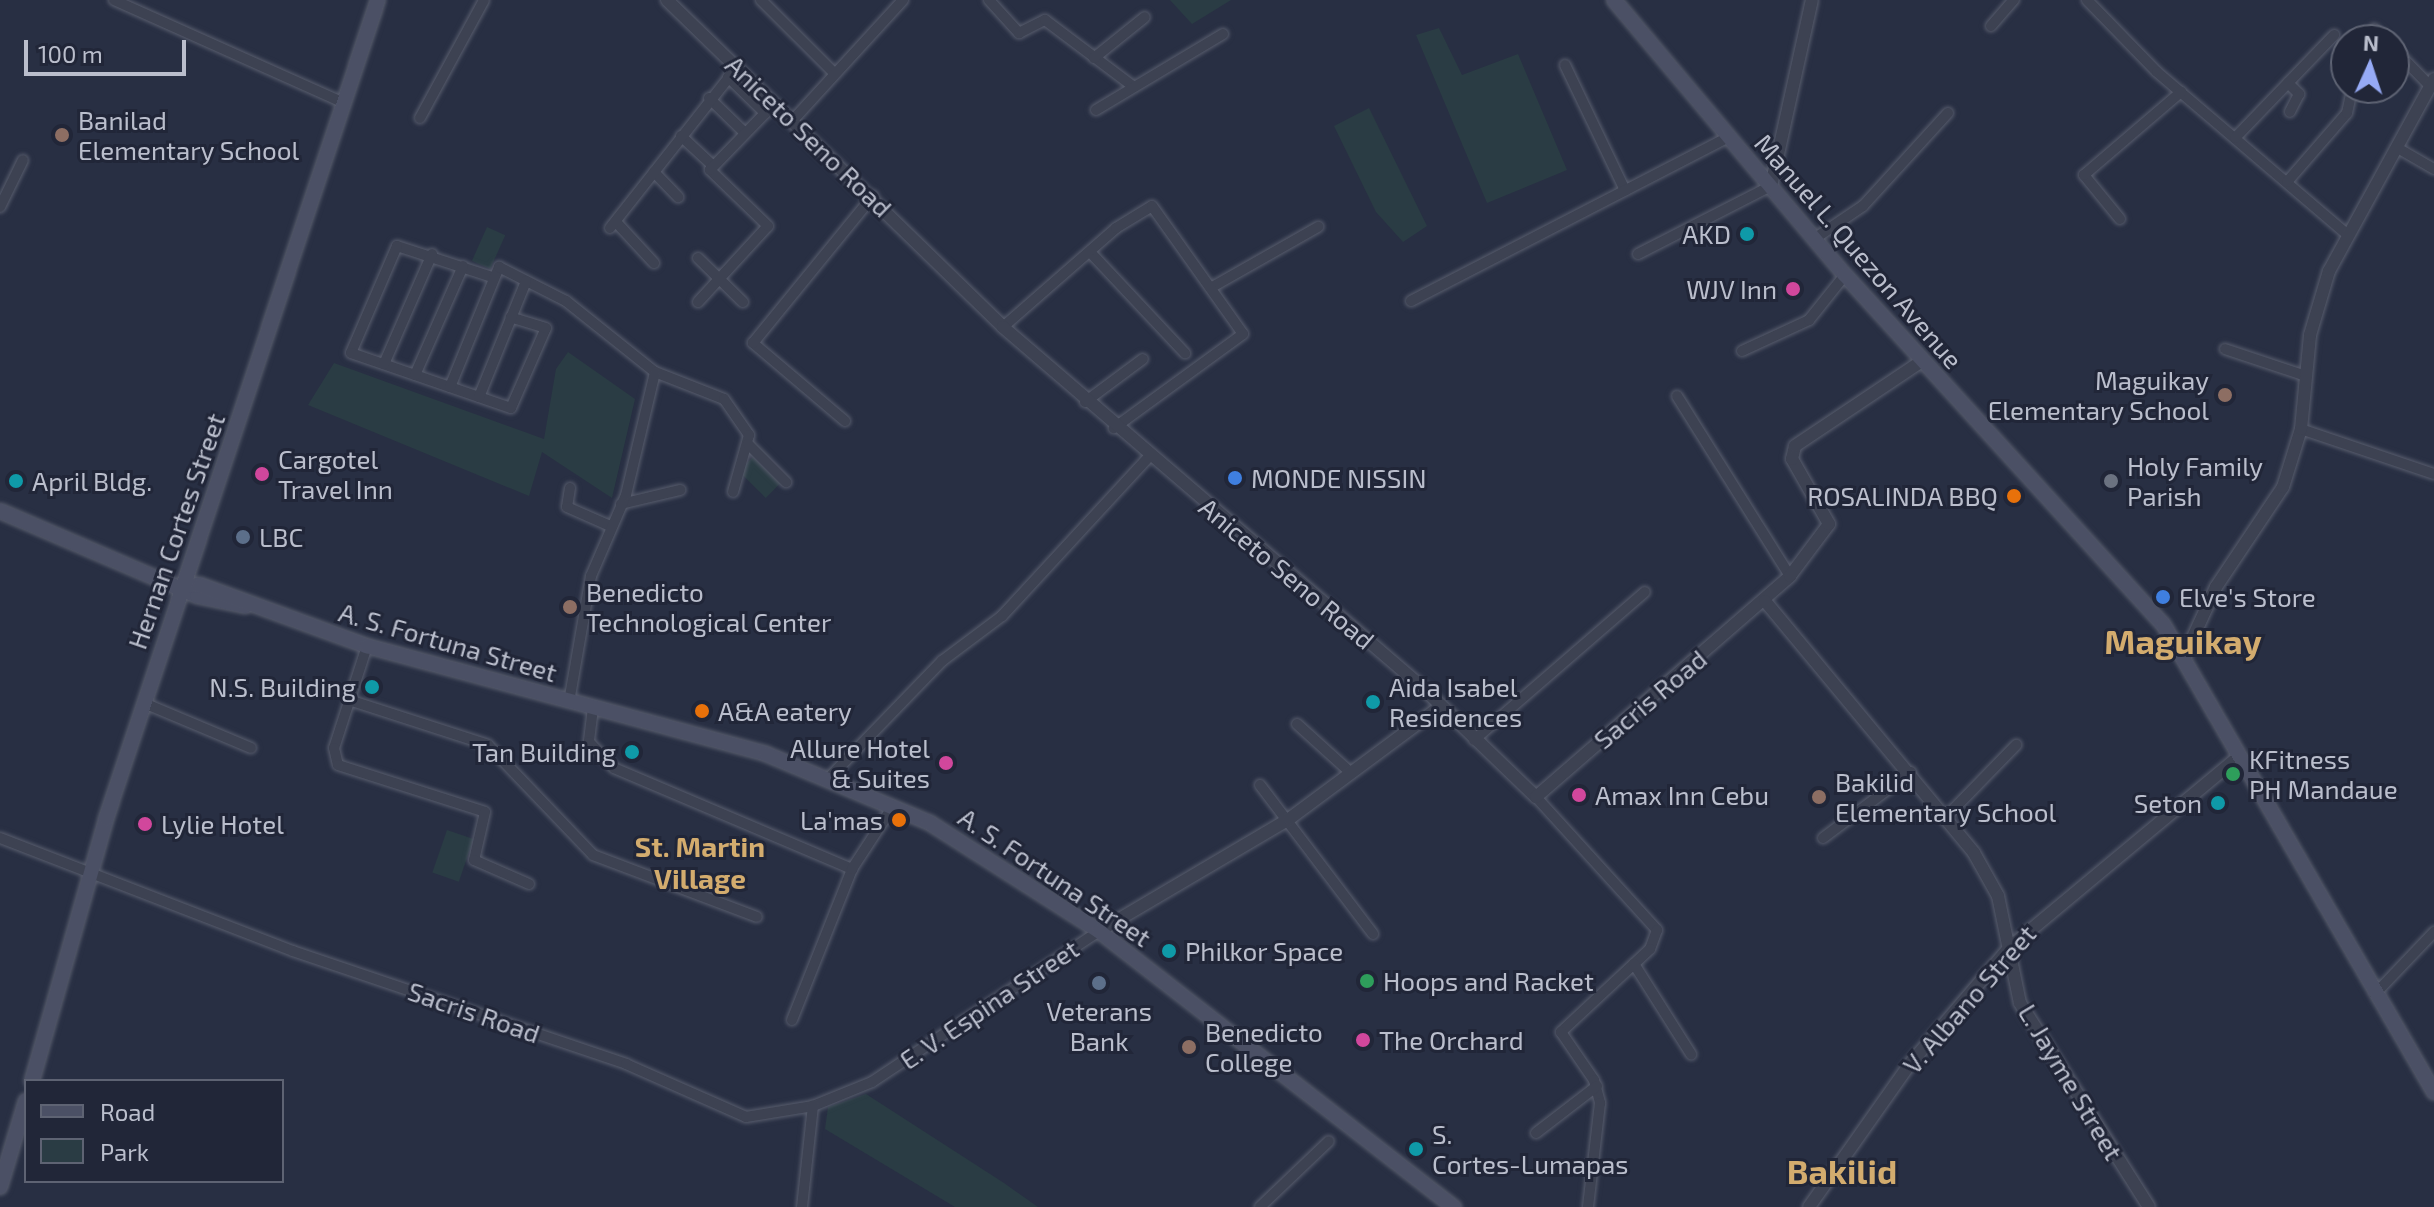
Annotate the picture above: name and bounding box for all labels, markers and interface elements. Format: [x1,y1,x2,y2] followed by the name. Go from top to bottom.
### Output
[28,24,190,74] scale bar
[2330,24,2410,104] north arrow
[2363,29,2380,55] text: N
[38,39,103,68] text: 100 m
[719,49,899,223] street label: Aniceto Seno Road
[78,104,300,166] place label: Banilad Elementary School
[53,126,71,144] marker: Banilad Elementary School
[1748,127,1970,375] street label: Manuel L. Quezon Avenue
[1682,218,1731,250] place label: AKD
[1738,225,1756,243] marker: AKD
[1686,273,1777,305] place label: WJV Inn
[1784,280,1802,298] marker: WJV Inn
[1987,364,2209,426] place label: Maguikay Elementary School
[2216,386,2234,404] marker: Maguikay Elementary School
[121,409,231,653] street label: Hernan Cortes Street
[278,443,394,504] place label: Cargotel Travel Inn
[2127,450,2264,512] place label: Holy Family Parish
[1251,462,1427,494] place label: MONDE NISSIN
[32,465,153,497] place label: April Bldg.
[253,465,271,483] marker: Cargotel Travel Inn
[1226,469,1244,487] marker: MONDE NISSIN
[7,472,25,490] marker: April Bldg.
[2102,472,2120,490] marker: Holy Family Parish
[1807,480,1998,512] place label: ROSALINDA BBQ
[2005,487,2023,505] marker: ROSALINDA BBQ
[1193,491,1381,655] street label: Aniceto Seno Road
[259,521,303,553] place label: LBC
[234,528,252,546] marker: LBC
[586,576,832,638] place label: Benedicto Technological Center
[2179,581,2316,613] place label: Elve's Store
[2154,588,2172,606] marker: Elve's Store
[335,596,561,688] street label: A. S. Fortuna Street
[561,598,579,616] marker: Benedicto Technological Center
[2104,621,2262,661] district label: Maguikay
[1587,643,1713,755] street label: Sacris Road
[209,671,356,703] place label: N.S. Building
[1389,671,1522,732] place label: Aida Isabel Residences
[363,678,381,696] marker: N.S. Building
[1364,693,1382,711] marker: Aida Isabel Residences
[718,695,852,727] place label: A&A eatery
[693,702,711,720] marker: A&A eatery
[790,732,930,794] place label: Allure Hotel & Suites
[472,736,616,768] place label: Tan Building
[623,743,641,761] marker: Tan Building
[2249,743,2398,804] place label: KFitness PH Mandaue
[937,754,955,772] marker: Allure Hotel & Suites
[2224,765,2242,783] marker: KFitness PH Mandaue
[1835,766,2057,828] place label: Bakilid Elementary School
[1595,779,1769,811] place label: Amax Inn Cebu
[1570,786,1588,804] marker: Amax Inn Cebu
[2134,787,2202,819] place label: Seton
[1810,788,1828,806] marker: Bakilid Elementary School
[2209,794,2227,812] marker: Seton
[953,801,1157,953] street label: A. S. Fortuna Street
[800,804,883,836] place label: La'mas
[161,808,284,840] place label: Lylie Hotel
[890,811,908,829] marker: La'mas
[136,815,154,833] marker: Lylie Hotel
[635,829,765,895] district label: St. Martin Village
[1896,918,2042,1080] street label: V. Albano Street
[893,933,1085,1075] street label: E. V. Espina Street
[1185,935,1344,967] place label: Philkor Space
[1160,942,1178,960] marker: Philkor Space
[1383,965,1594,997] place label: Hoops and Racket
[1358,972,1376,990] marker: Hoops and Racket
[1090,974,1108,992] marker: Veterans Bank
[404,975,544,1049] street label: Sacris Road
[1046,995,1152,1056] place label: Veterans Bank
[2012,998,2130,1166] street label: L. Jayme Street
[1205,1016,1323,1078] place label: Benedicto College
[1379,1024,1524,1056] place label: The Orchard
[1354,1031,1372,1049] marker: The Orchard
[1180,1038,1198,1056] marker: Benedicto College
[24,1079,284,1183] legend
[100,1097,155,1126] text: Road
[1432,1118,1629,1180] place label: S. Cortes-Lumapas
[100,1137,149,1166] text: Park
[1407,1140,1425,1158] marker: S. Cortes-Lumapas
[1787,1151,1897,1191] district label: Bakilid

